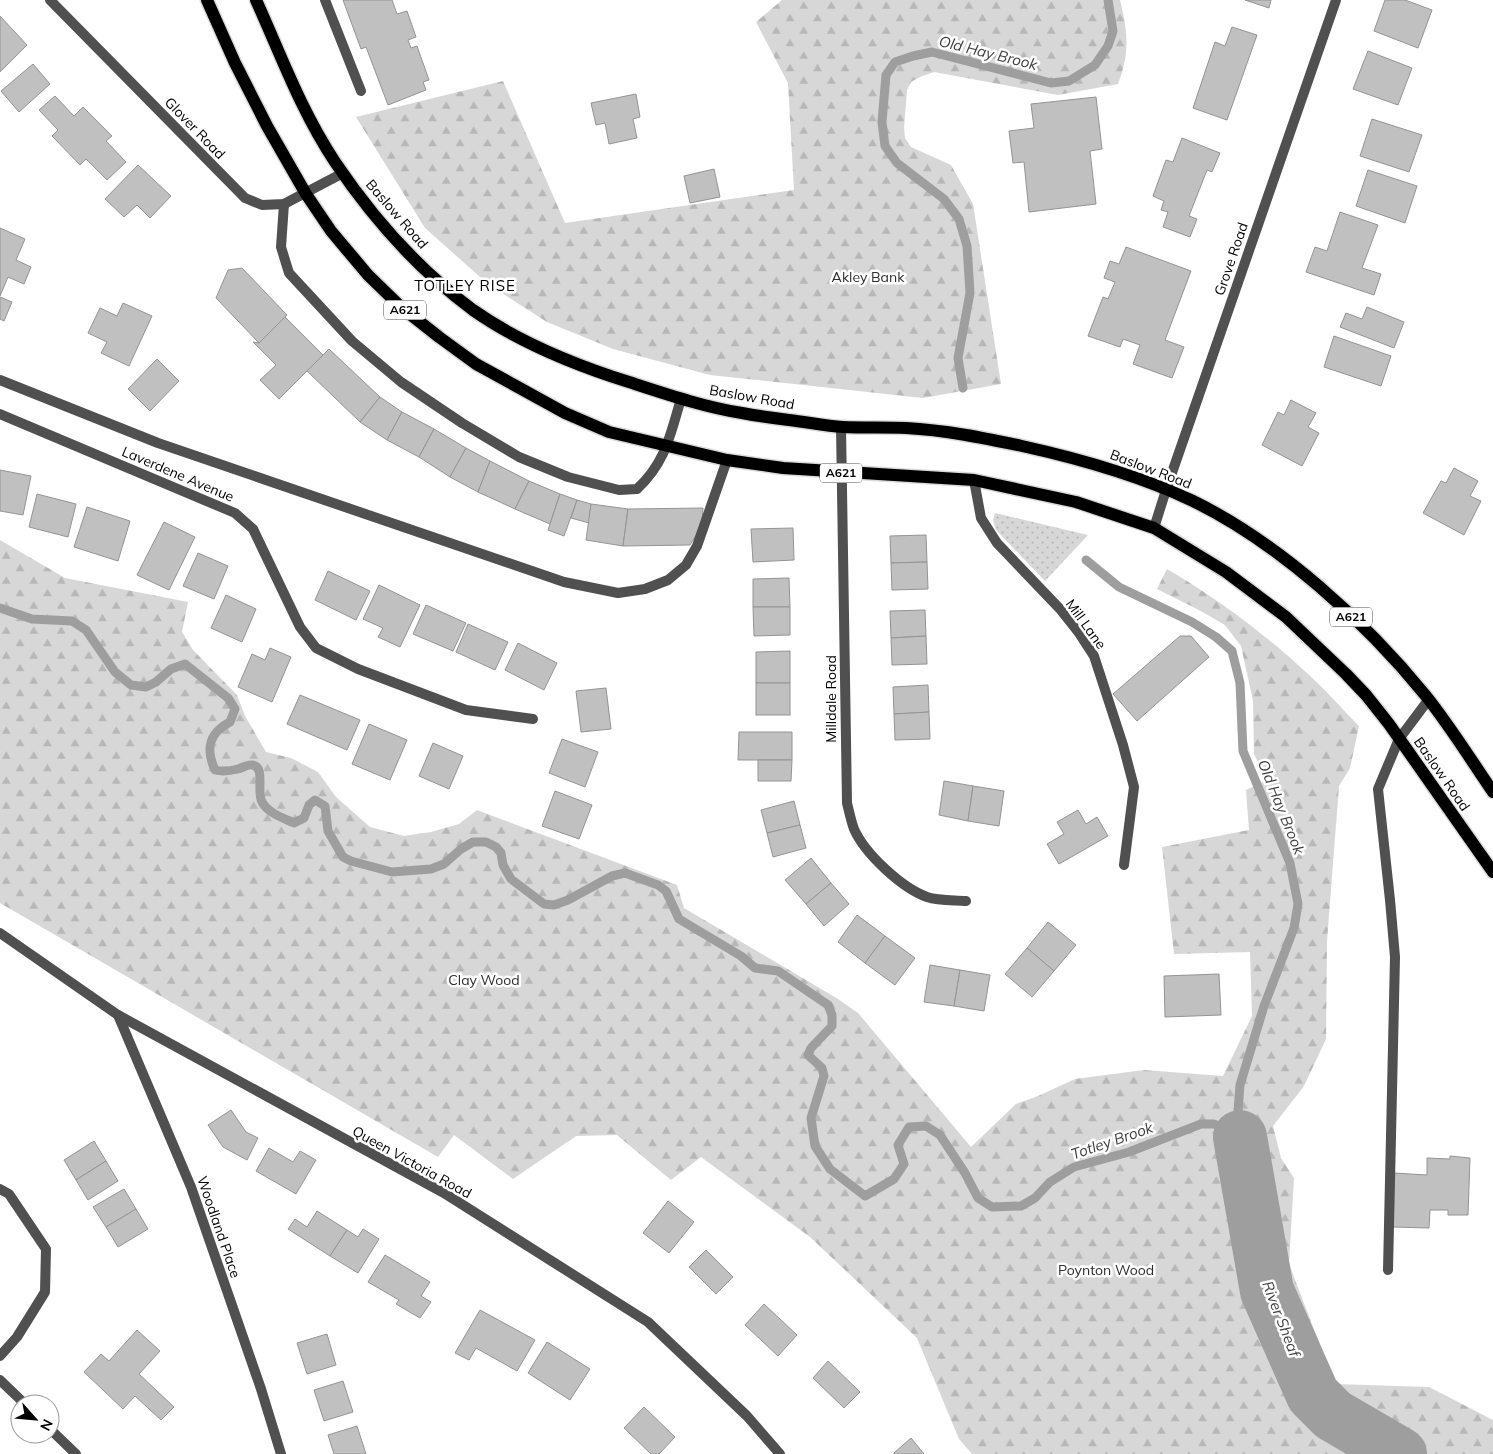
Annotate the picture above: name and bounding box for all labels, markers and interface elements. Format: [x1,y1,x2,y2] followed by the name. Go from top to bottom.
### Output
[937,31,1041,74] water label: Old Hay Brook
[161,93,229,163] street label: Glover Road
[362,176,432,252] street label: Baslow Road
[1210,220,1252,298] street label: Grove Road
[832,268,905,286] park label: Akley Bank
[414,276,516,295] district label: TOTLEY RISE
[384,300,426,320] road number: A621
[708,381,796,413] street label: Baslow Road
[119,442,237,506] street label: Laverdene Avenue
[1108,445,1194,493] street label: Baslow Road
[820,463,862,482] road number: A621
[1062,595,1110,653] street label: Mill Lane
[1330,608,1372,626] road number: A621
[822,655,840,743] street label: Milldale Road
[1410,734,1474,814] street label: Baslow Road
[1254,757,1310,858] water label: Old Hay Brook
[448,971,520,989] park label: Clay Wood
[1068,1117,1157,1163] water label: Totley Brook
[349,1122,475,1202] street label: Queen Victoria Road
[193,1174,245,1280] street label: Woodland Place
[1058,1261,1154,1279] park label: Poynton Wood
[1258,1278,1305,1361] water label: River Sheaf
[10,1394,60,1444] north arrow
[36,1416,57,1434] text: N

